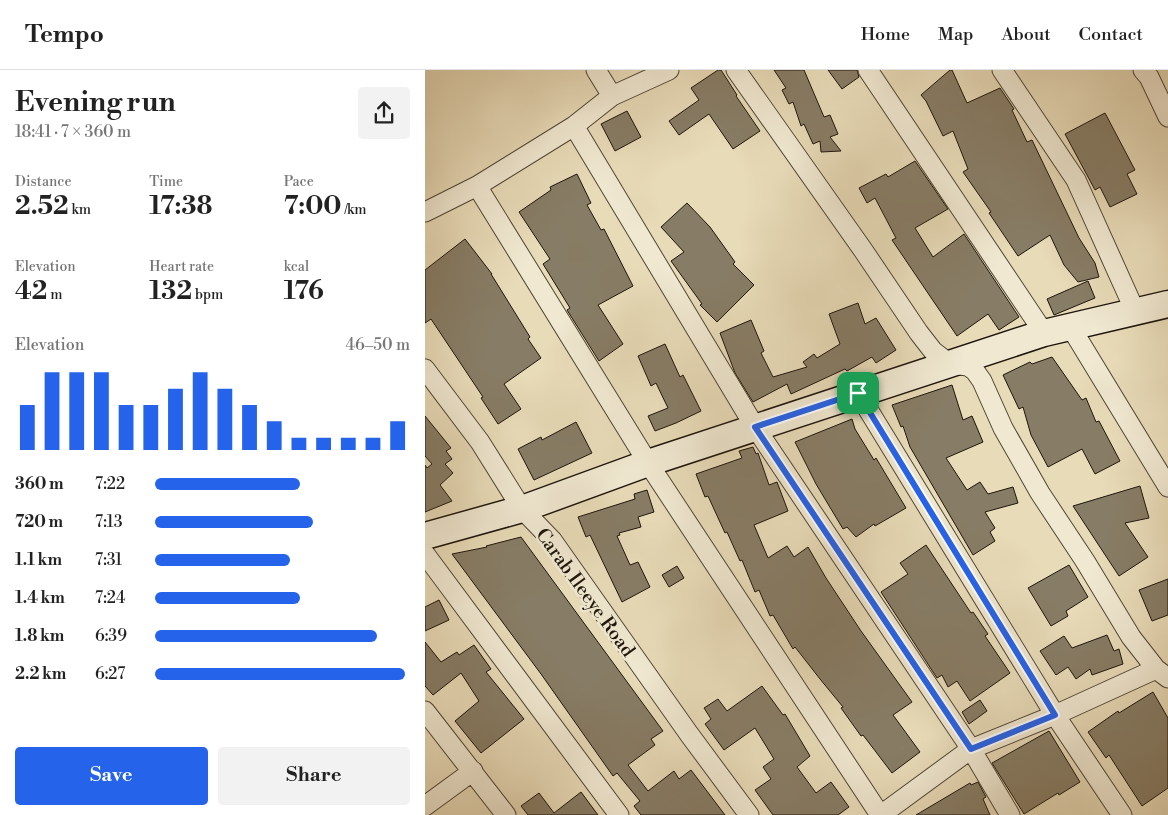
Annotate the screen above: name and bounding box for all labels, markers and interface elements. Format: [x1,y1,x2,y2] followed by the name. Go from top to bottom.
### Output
[25,20,104,50] text: Tempo
[861,23,910,46] text: Home
[938,23,974,46] text: Map
[1002,23,1051,46] text: About
[1079,23,1143,46] text: Contact
[15,85,176,120] text: Evening run
[358,87,410,139] button: share
[15,122,131,142] text: 18:41 · 7 × 360 m
[15,173,72,191] text: Distance
[149,173,183,191] text: Time
[284,173,314,191] text: Pace
[15,191,69,222] text: 2.52
[149,191,212,222] text: 17:38
[284,191,342,222] text: 7:00
[69,201,91,219] text: km
[342,201,367,219] text: /km
[15,258,76,276] text: Elevation
[149,258,214,276] text: Heart rate
[284,258,309,276] text: kcal
[15,276,47,307] text: 42
[149,276,192,307] text: 132
[284,276,324,307] text: 176
[47,286,63,304] text: m
[192,286,223,304] text: bpm
[15,335,84,355] text: Elevation
[345,335,410,355] text: 46–50 m
[837,372,879,414] pin
[844,379,872,407] icon: arrive
[15,474,63,494] text: 360 m
[95,474,125,494] text: 7:22
[15,512,63,532] text: 720 m
[95,512,123,532] text: 7:13
[530,523,640,662] street label: Carab Ileeye Road
[15,550,62,570] text: 1.1 km
[95,550,122,570] text: 7:31
[15,588,65,608] text: 1.4 km
[95,588,126,608] text: 7:24
[15,626,64,646] text: 1.8 km
[95,626,127,646] text: 6:39
[15,664,66,684] text: 2.2 km
[95,664,125,684] text: 6:27
[15,747,208,805] button: Save
[218,747,410,805] button: Share

